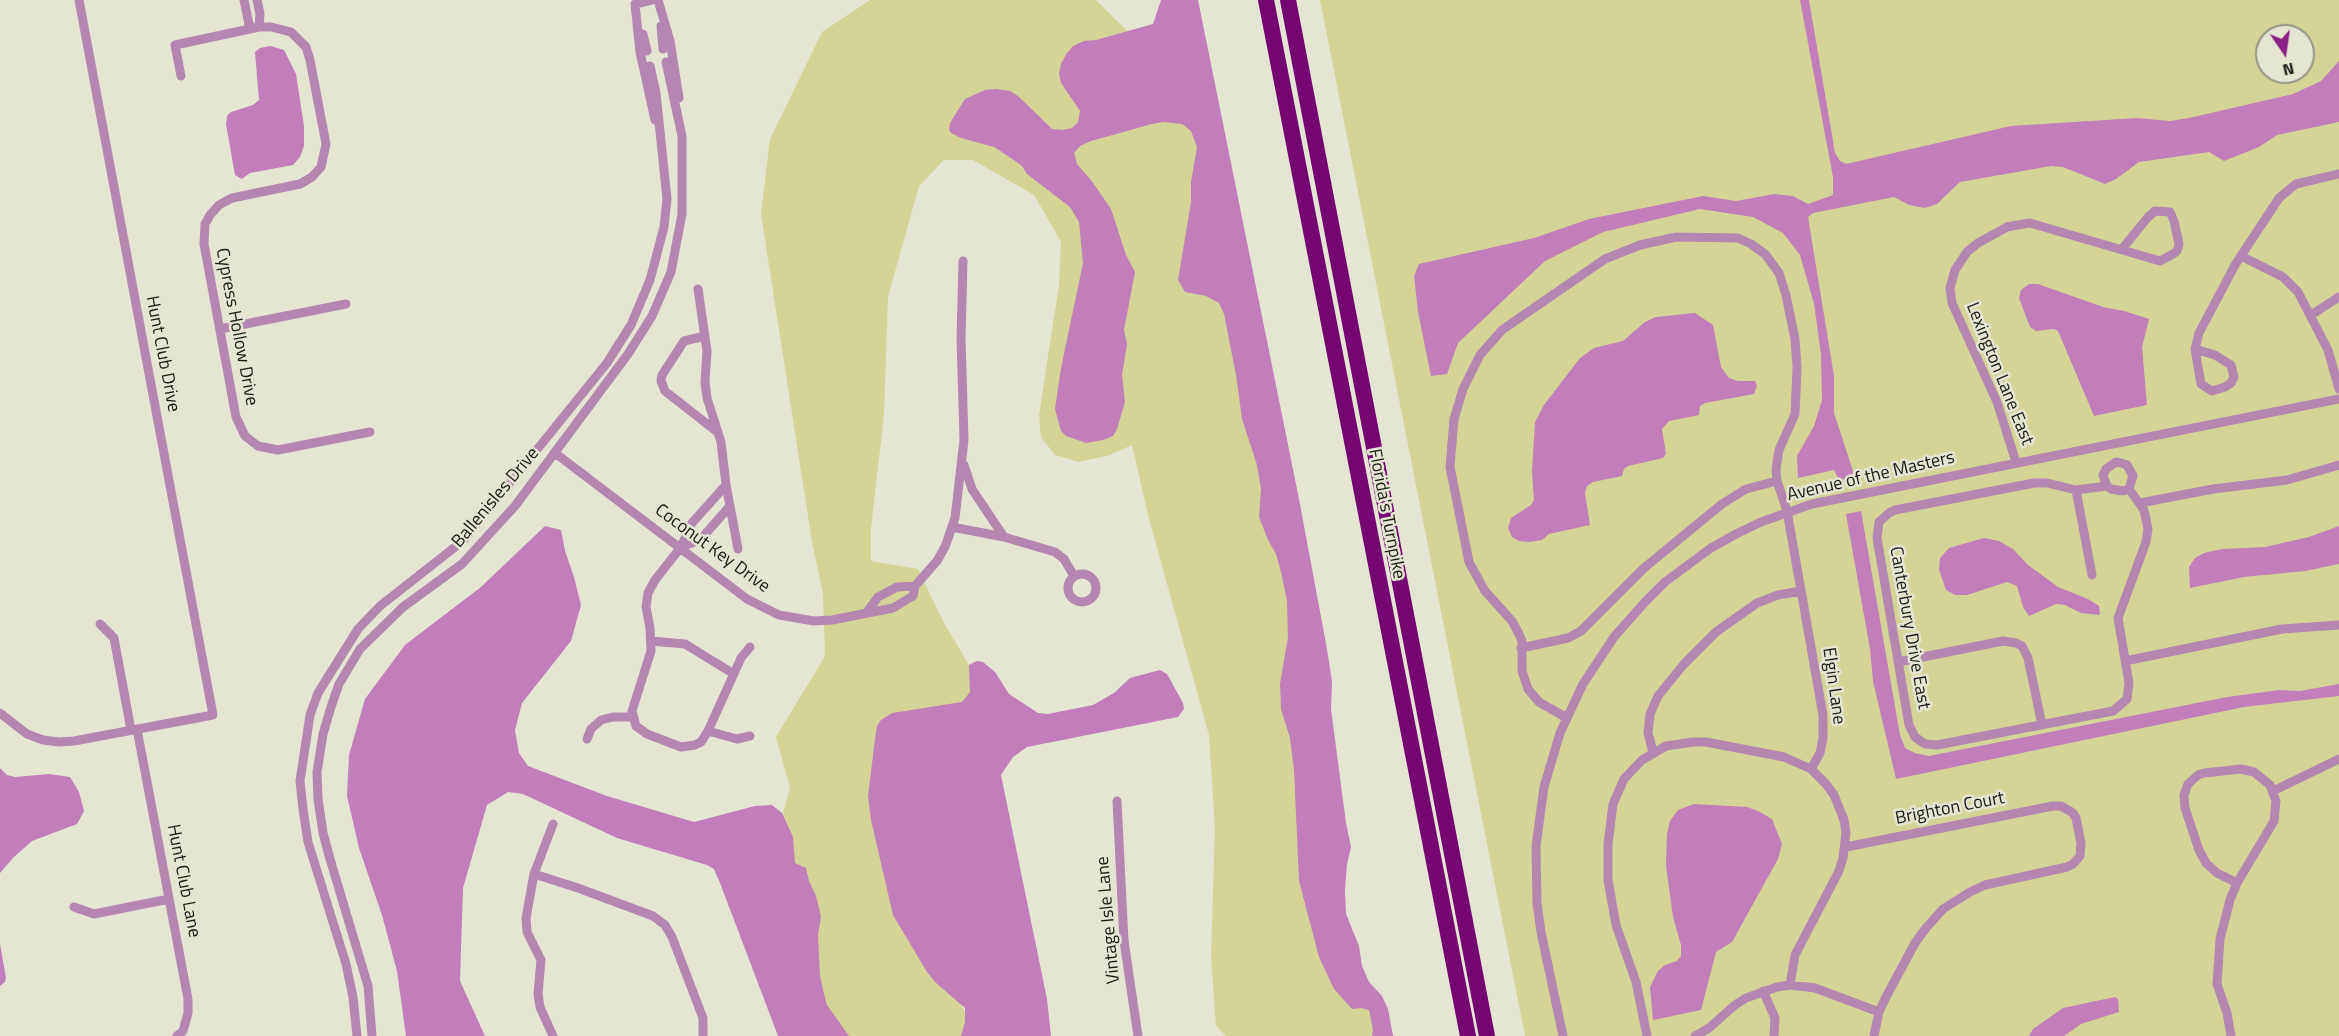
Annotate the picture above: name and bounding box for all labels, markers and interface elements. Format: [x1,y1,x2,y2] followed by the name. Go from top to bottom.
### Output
[2255,24,2315,84] north arrow
[2280,57,2297,83] text: N
[210,246,262,408] street label: Cypress Hollow Drive
[140,294,184,414] street label: Hunt Club Drive
[1961,299,2037,449] street label: Lexington Lane East
[448,443,544,553] street label: Ballenisles Drive
[1363,447,1409,581] street label: Florida's Turnpike
[1785,447,1957,507] street label: Avenue of the Masters
[650,500,774,598] street label: Coconut Key Drive
[1884,545,1934,711] street label: Canterbury Drive East
[1817,646,1849,726] street label: Elgin Lane
[1894,788,2006,830] street label: Brighton Court
[161,823,205,939] street label: Hunt Club Lane
[1093,855,1125,985] street label: Vintage Isle Lane

